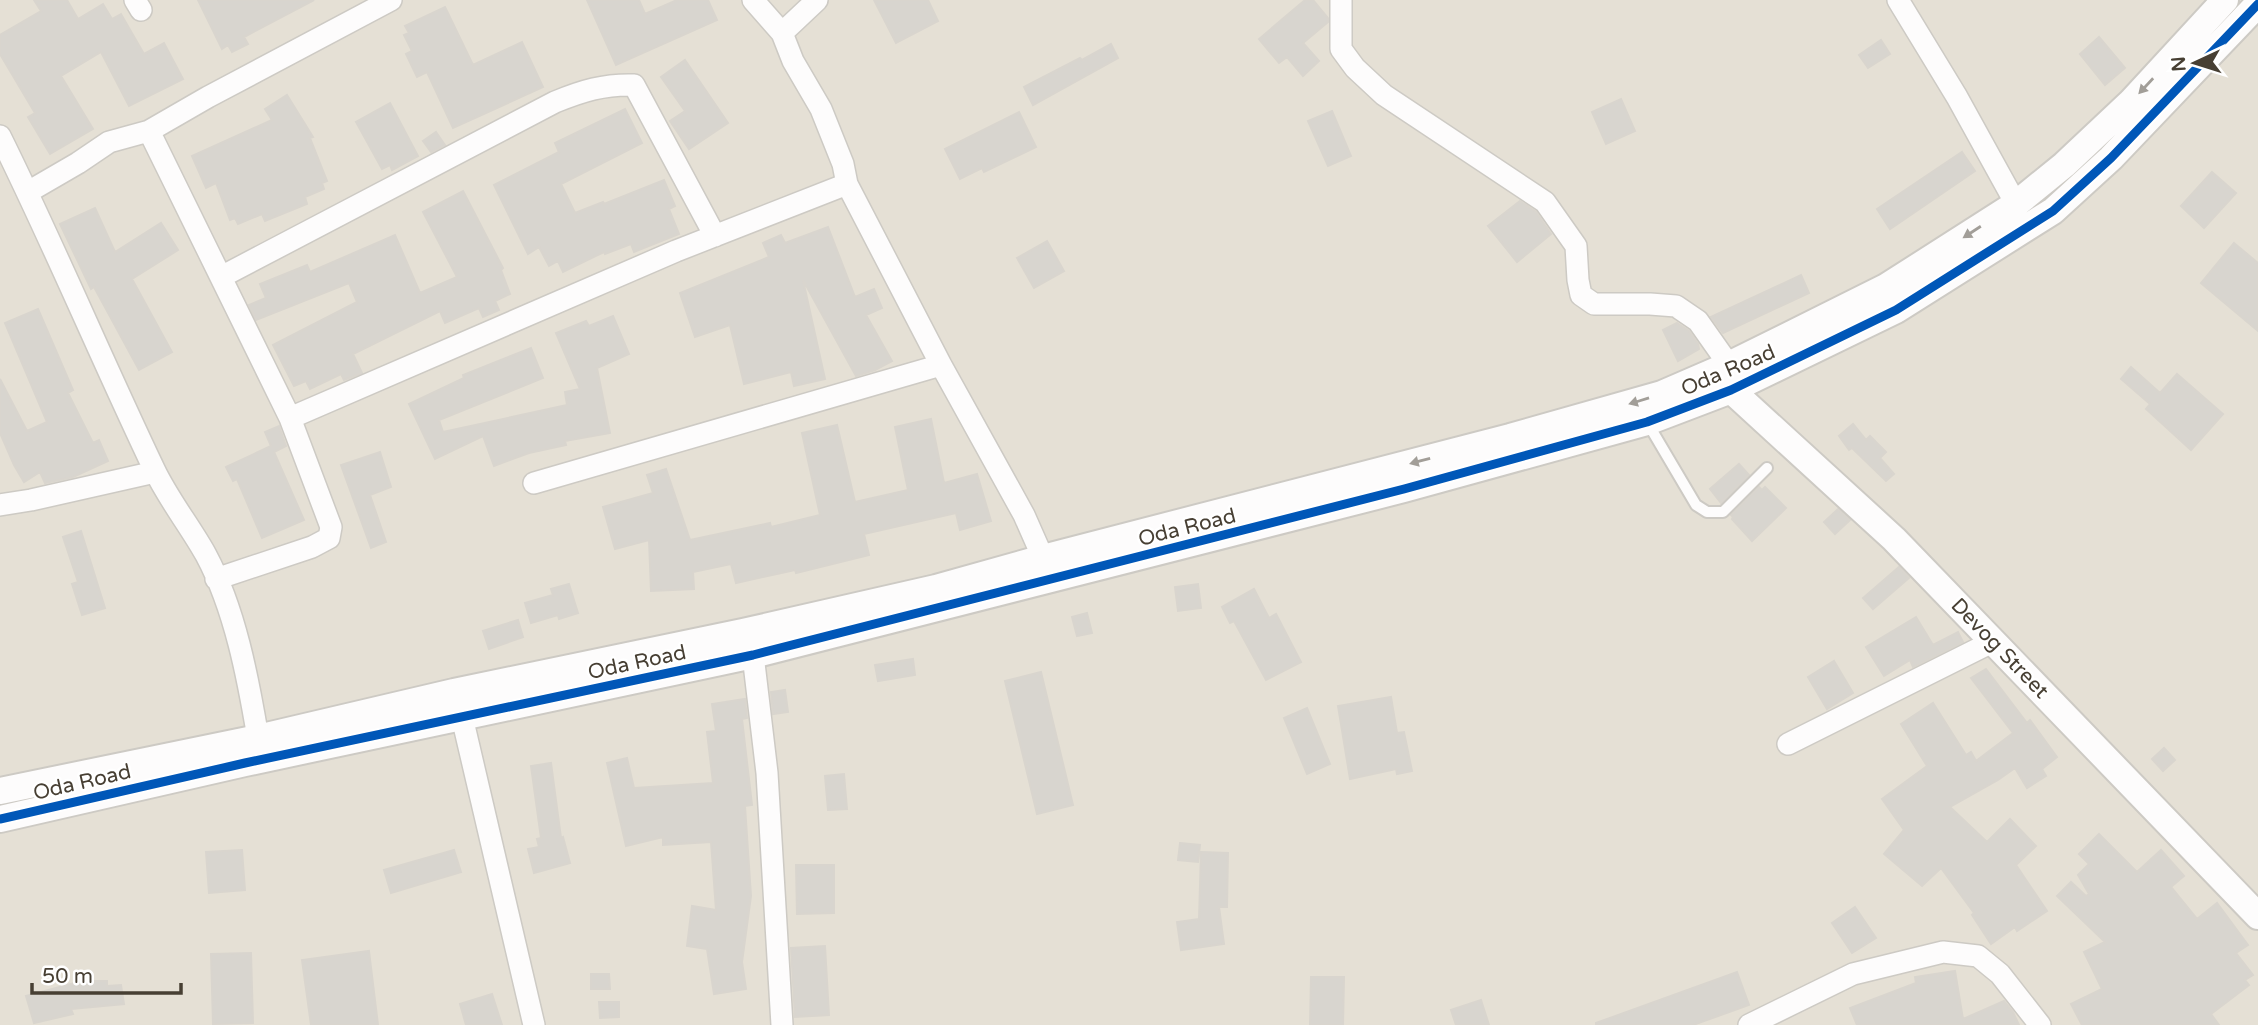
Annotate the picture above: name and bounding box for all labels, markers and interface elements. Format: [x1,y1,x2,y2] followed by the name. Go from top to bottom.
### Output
[2160,28,2230,98] north arrow
[2168,56,2191,72] text: N
[2138,77,2154,94] one-way arrow
[1963,225,1981,239] one-way arrow
[1677,339,1779,401] street label: Oda Road
[1628,397,1649,407] one-way arrow
[1408,456,1430,467] one-way arrow
[1136,503,1239,552] street label: Oda Road
[1946,593,2054,704] street label: Devog Street
[586,640,689,685] street label: Oda Road
[31,759,134,806] street label: Oda Road
[32,951,180,995] scale bar
[42,964,93,989] text: 50 m

